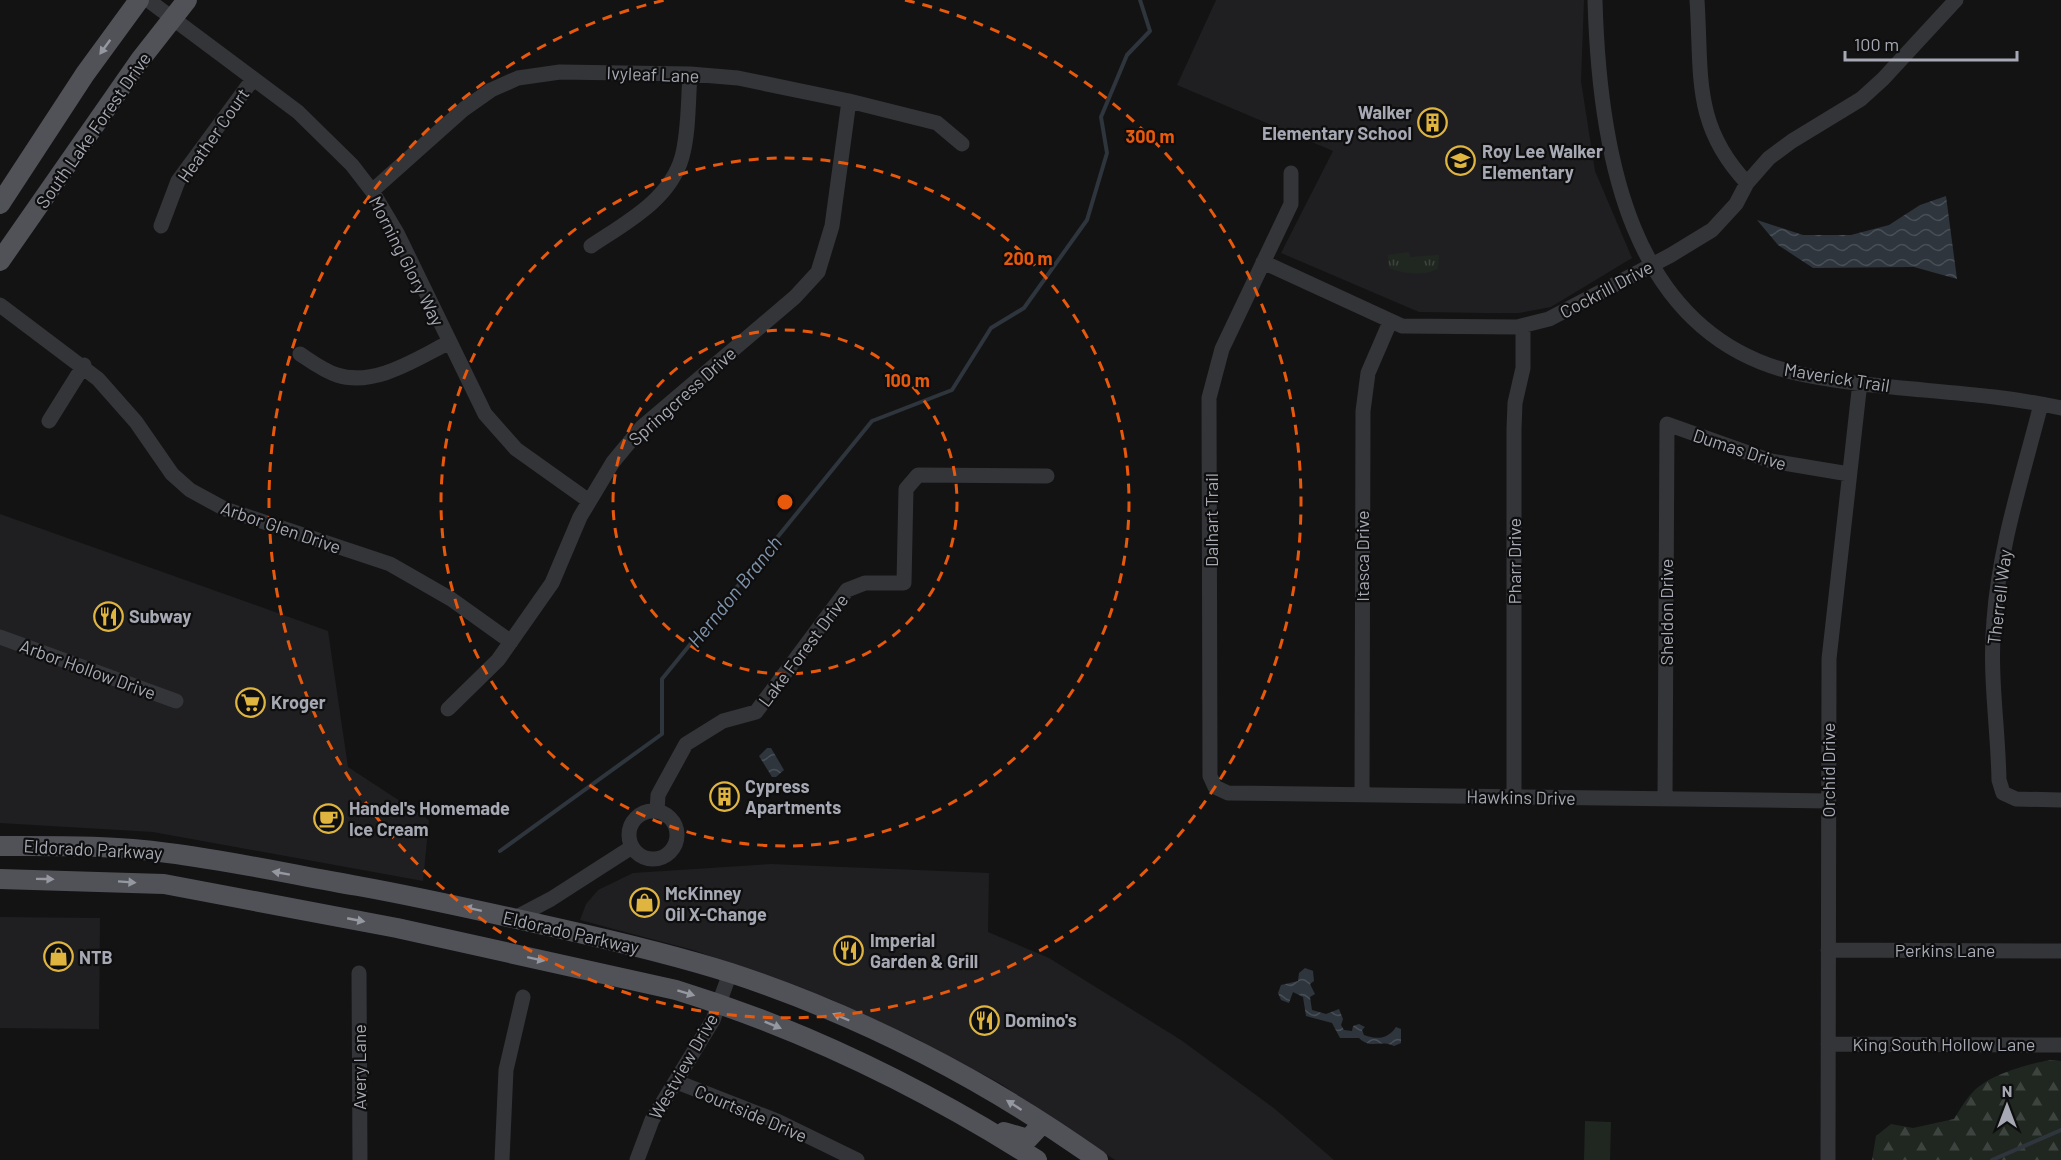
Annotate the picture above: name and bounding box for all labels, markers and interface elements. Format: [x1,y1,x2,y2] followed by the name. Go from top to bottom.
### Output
[1845,24,2018,62] scale bar
[1854,33,1899,55] text: 100 m
[99,39,111,55] one-way arrow
[31,48,155,212] street label: South Lake Forest Drive
[606,61,700,87] street label: Ivyleaf Lane
[172,84,254,186] street label: Heather Court
[1262,101,1412,144] place label: Walker Elementary School
[1417,106,1449,138] building icon: Walker Elementary School
[1126,125,1174,147] text: 300 m
[1482,140,1603,183] place label: Roy Lee Walker Elementary
[1445,145,1477,177] school or university icon: Roy Lee Walker Elementary
[365,192,449,330] street label: Morning Glory Way
[1003,247,1053,269] text: 200 m
[1556,255,1656,323] street label: Cockrill Drive
[624,342,740,450] street label: Springcress Drive
[1783,358,1891,396] street label: Maverick Trail
[884,369,930,391] text: 100 m
[1690,424,1790,474] street label: Dumas Drive
[1200,473,1222,567] street label: Dalhart Trail
[775,492,795,512] centre of rings
[218,496,344,558] street label: Arbor Glen Drive
[1351,510,1373,602] street label: Itasca Drive
[1503,518,1525,604] street label: Pharr Drive
[682,530,786,652] water label: Herndon Branch
[1982,548,2016,646] street label: Therrell Way
[1655,559,1677,665] street label: Sheldon Drive
[753,589,853,711] street label: Lake Forest Drive
[92,600,124,632] restaurant icon: Subway
[129,605,191,627] place label: Subway
[17,634,159,704] street label: Arbor Hollow Drive
[234,686,266,718] supermarket icon: Kroger
[271,691,326,713] place label: Kroger
[1817,723,1839,817] street label: Orchid Drive
[745,775,841,818] place label: Cypress Apartments
[708,780,740,812] building icon: Cypress Apartments
[1466,785,1576,809] street label: Hawkins Drive
[349,797,510,840] place label: Handel's Homemade Ice Cream
[312,802,344,834] cafe icon: Handel's Homemade Ice Cream
[23,834,163,864] street label: Eldorado Parkway
[272,868,291,877] one-way arrow
[35,875,54,884] one-way arrow
[117,877,136,887] one-way arrow
[665,882,767,925] place label: McKinney Oil X-Change
[628,887,660,919] shop icon: McKinney Oil X-Change
[463,904,482,913] one-way arrow
[501,906,641,958] street label: Eldorado Parkway
[347,916,366,925] one-way arrow
[870,929,978,972] place label: Imperial Garden & Grill
[833,934,865,966] restaurant icon: Imperial Garden & Grill
[1895,939,1995,961] street label: Perkins Lane
[42,941,74,973] shop icon: NTB
[79,946,113,968] place label: NTB
[527,954,545,964] one-way arrow
[677,989,695,998] one-way arrow
[968,1004,1000,1036] restaurant icon: Domino's
[644,1009,722,1123] street label: Westview Drive
[1005,1009,1077,1031] place label: Domino's
[831,1012,849,1022] one-way arrow
[764,1021,782,1030] one-way arrow
[348,1024,370,1110] street label: Avery Lane
[1853,1033,2035,1055] street label: King South Hollow Lane
[1977,1076,2037,1136] north arrow
[691,1079,811,1147] street label: Courtside Drive
[2002,1081,2012,1100] text: N
[1006,1100,1022,1111] one-way arrow

